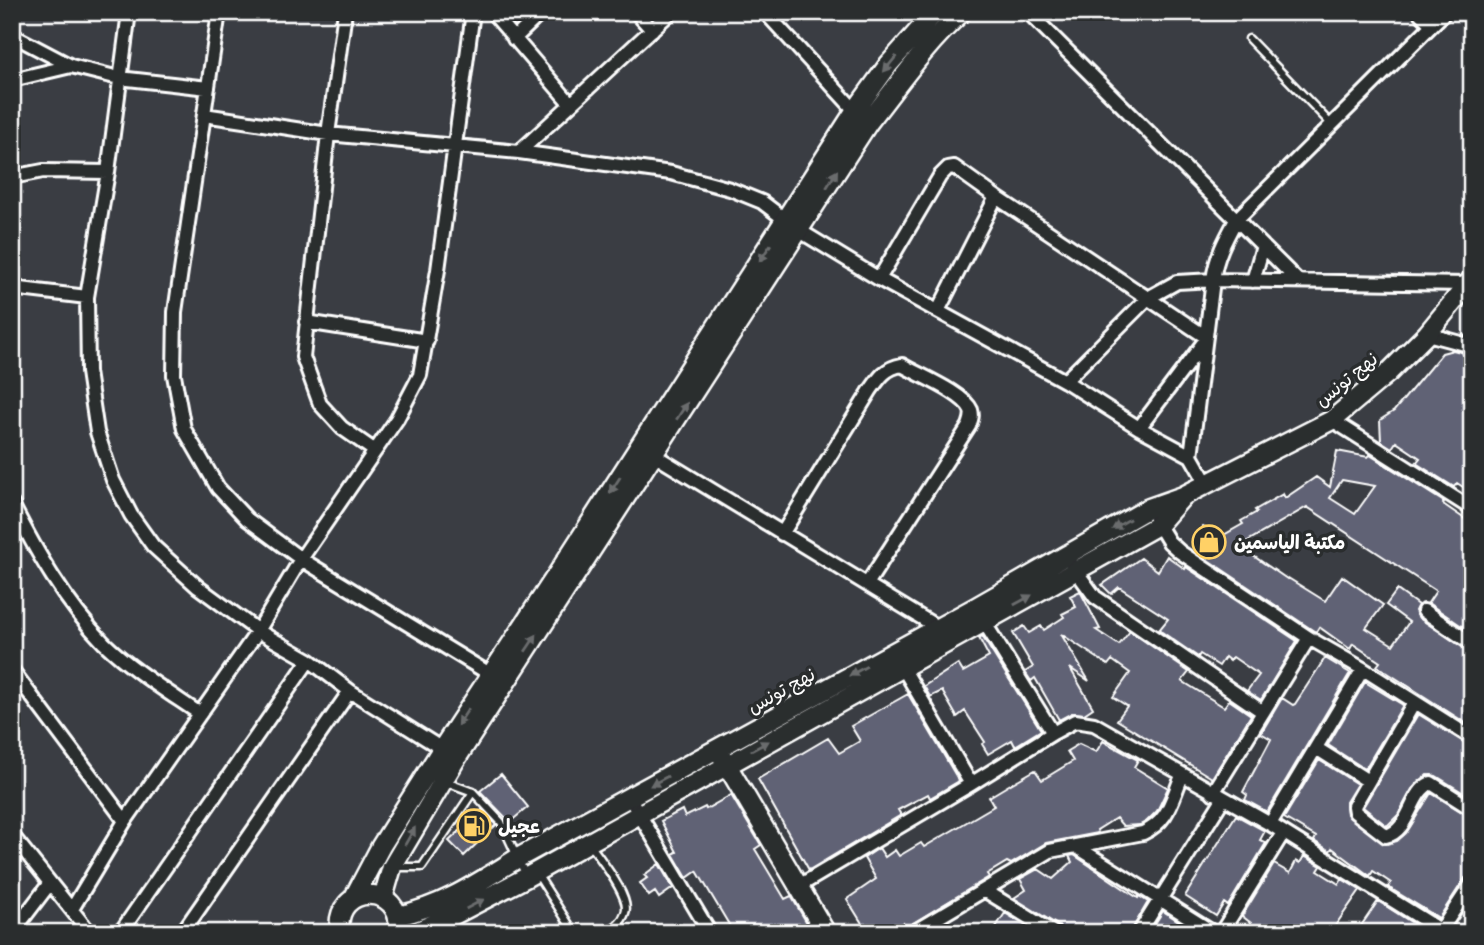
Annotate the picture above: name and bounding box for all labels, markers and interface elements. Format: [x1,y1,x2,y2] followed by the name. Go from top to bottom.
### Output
[883,54,898,72] one-way arrow
[826,170,839,189] one-way arrow
[758,244,772,262] one-way arrow
[1310,346,1383,412] street label: نهج تونس
[675,401,688,421] one-way arrow
[608,475,621,495] one-way arrow
[1111,518,1130,530] one-way arrow
[1190,523,1228,561] shop icon: مكتبة الياسمين
[1234,530,1345,555] place label: مكتبة الياسمين
[1013,594,1033,606] one-way arrow
[525,633,538,653] one-way arrow
[743,661,820,719] street label: نهج تونس
[848,665,868,677] one-way arrow
[457,707,470,726] one-way arrow
[750,740,770,752] one-way arrow
[649,775,669,787] one-way arrow
[455,807,493,845] fuel station icon: عجيل
[498,814,540,838] place label: عجيل
[404,826,416,845] one-way arrow
[465,899,485,910] one-way arrow

